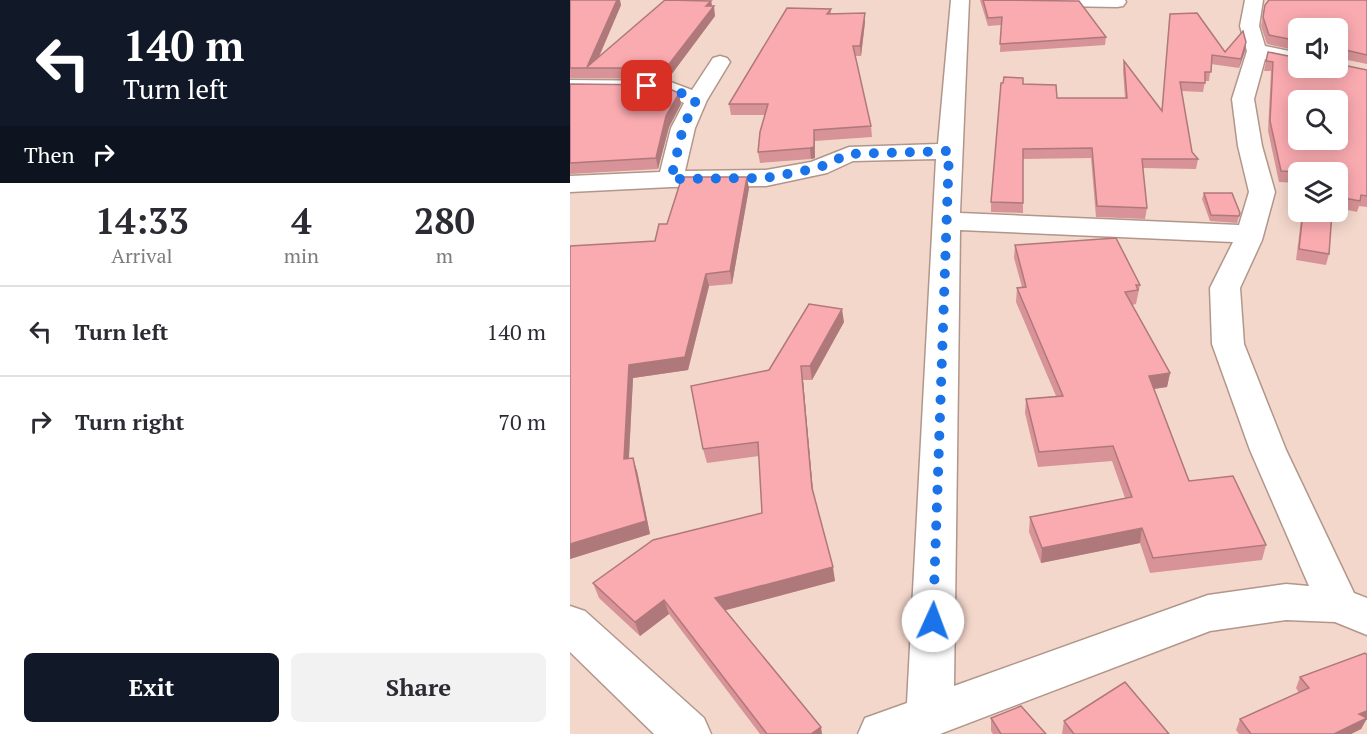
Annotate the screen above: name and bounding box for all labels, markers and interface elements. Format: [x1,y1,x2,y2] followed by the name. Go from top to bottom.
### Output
[123,17,244,73] text: 140 m
[1288,18,1348,222] map controls
[1288,18,1348,78] button: sound
[24,24,102,102] icon: left
[621,60,672,111] pin
[630,69,663,102] icon: arrive
[123,71,228,107] text: Turn left
[1288,90,1348,150] button: search
[87,138,120,171] icon: right
[24,140,75,169] text: Then
[1288,162,1348,222] button: layers
[95,197,189,244] text: 14:33
[291,197,312,244] text: 4
[414,197,475,244] text: 280
[111,242,173,269] text: Arrival
[284,242,319,269] text: min
[436,242,453,269] text: m
[24,315,57,348] icon: left
[75,317,168,346] text: Turn left
[486,317,546,346] text: 140 m
[24,405,57,438] icon: right
[75,407,184,436] text: Turn right
[498,407,546,436] text: 70 m
[901,589,965,653] position arrow
[24,653,279,722] button: Exit
[291,653,546,722] button: Share

